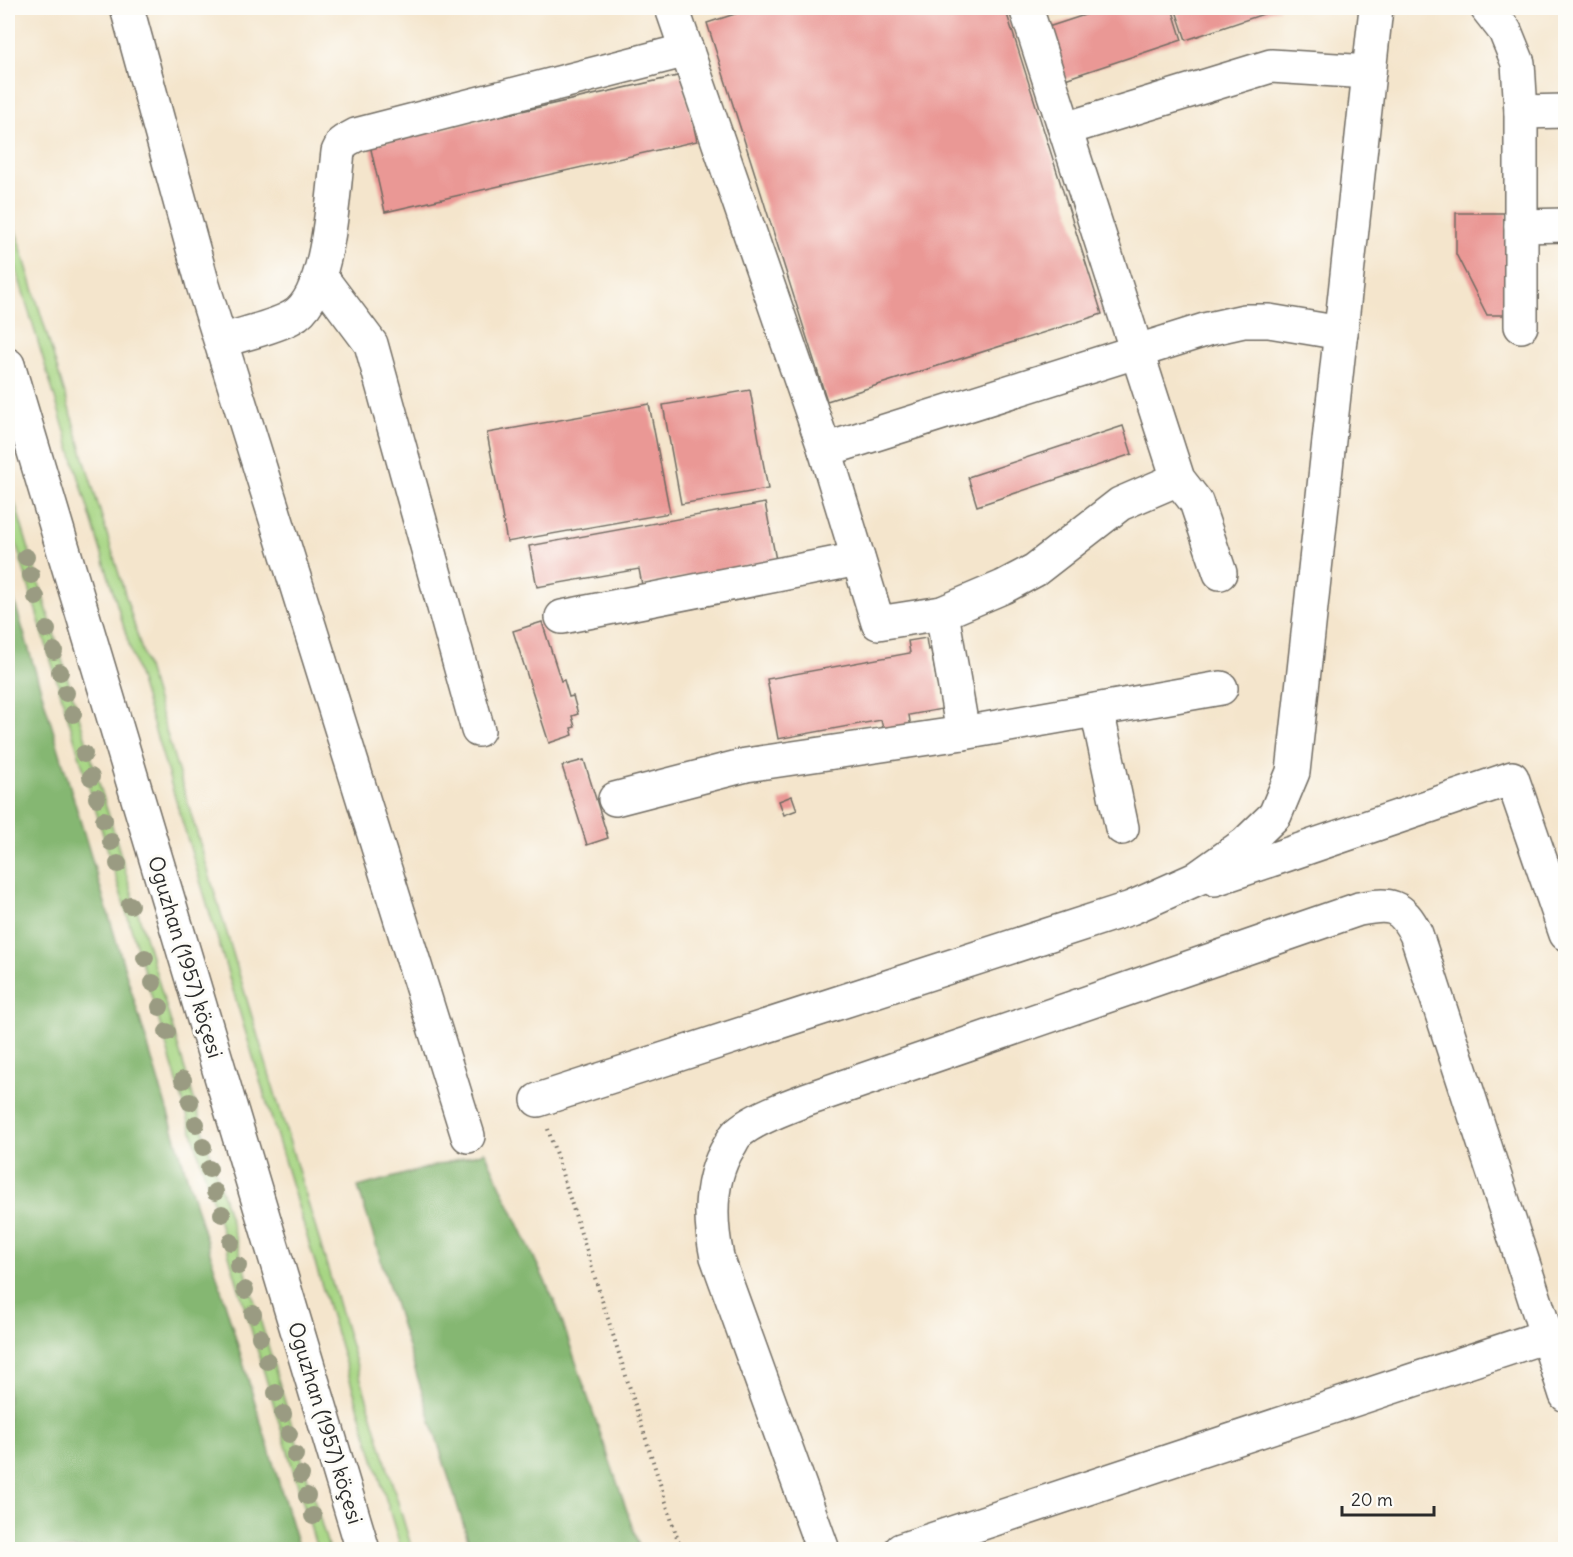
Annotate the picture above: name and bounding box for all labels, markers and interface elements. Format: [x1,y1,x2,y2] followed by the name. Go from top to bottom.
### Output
[142,853,229,1061] street label: Oguzhan (1957) köçesi
[282,1319,369,1527] street label: Oguzhan (1957) köçesi
[1342,1479,1434,1517] scale bar
[1351,1488,1393,1511] text: 20 m

